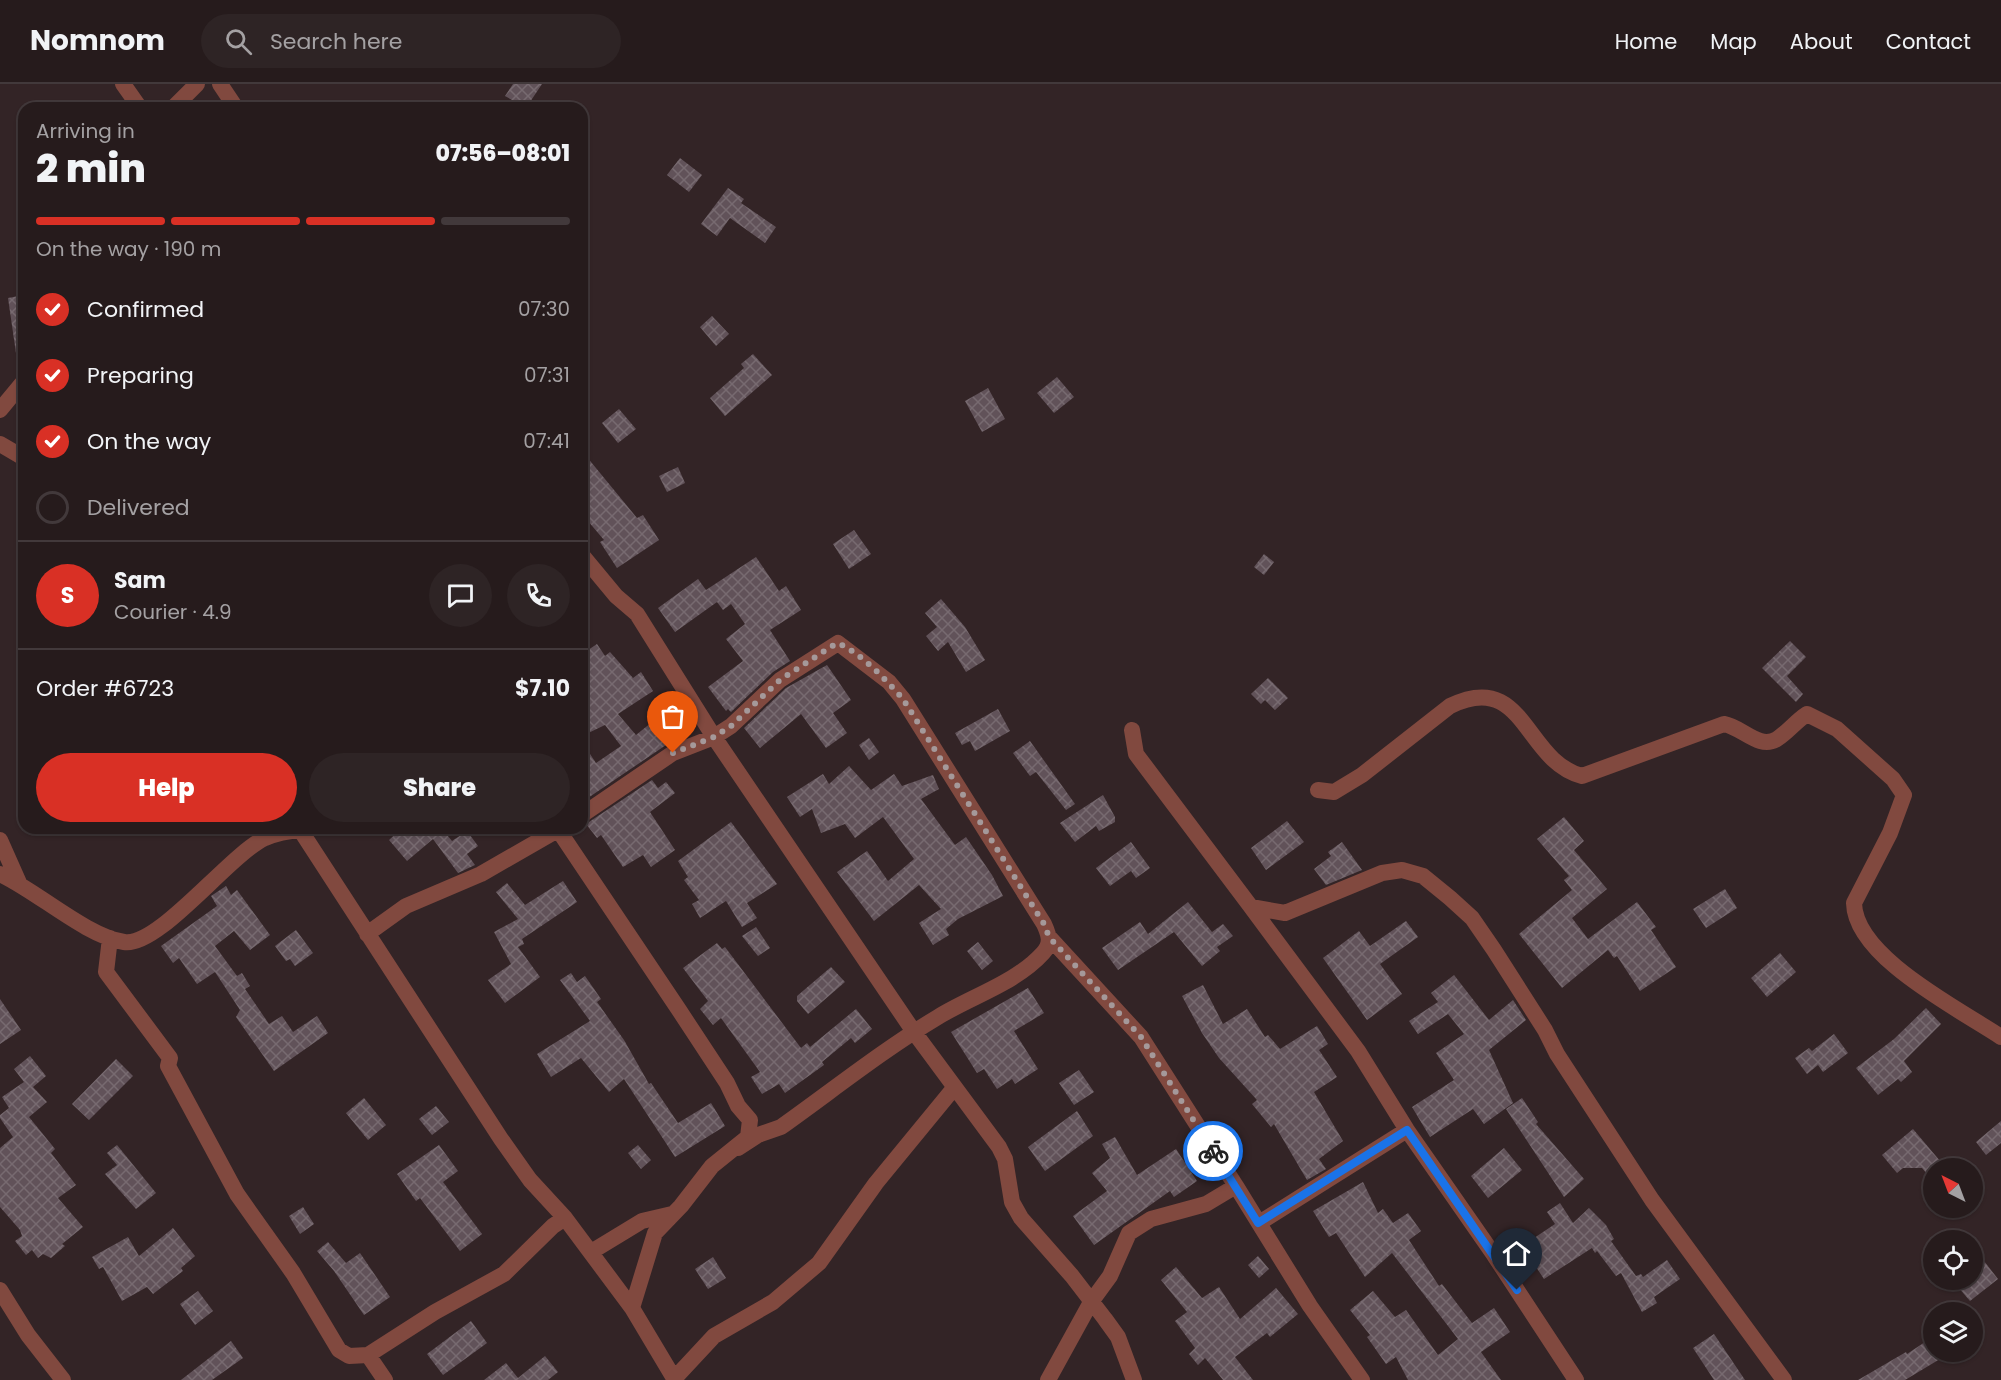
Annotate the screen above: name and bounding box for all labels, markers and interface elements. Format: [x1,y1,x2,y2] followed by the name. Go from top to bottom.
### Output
[201,14,621,68] search box
[30,21,165,60] text: Nomnom
[222,25,255,58] icon: search
[270,26,402,57] text: Search here
[1615,27,1677,56] text: Home
[1710,27,1757,56] text: Map
[1790,27,1853,56] text: About
[1886,27,1971,56] text: Contact
[36,117,135,145] text: Arriving in
[435,138,570,169] text: 07:56–08:01
[36,141,146,196] text: 2 min
[36,235,221,263] text: On the way · 190 m
[36,293,69,326] icon: check
[87,294,204,325] text: Confirmed
[518,295,570,323] text: 07:30
[36,359,69,392] icon: check
[87,360,194,391] text: Preparing
[524,361,570,389] text: 07:31
[36,425,69,458] icon: check
[87,426,211,457] text: On the way
[523,427,570,455] text: 07:41
[87,492,190,523] text: Delivered
[429,564,492,627] button: chat
[507,564,570,627] button: phone
[114,565,166,596] text: Sam
[61,580,74,611] text: S
[114,598,232,626] text: Courier · 4.9
[36,673,174,704] text: Order #6723
[515,673,570,704] text: $7.10
[647,691,698,753] pin
[656,700,689,733] icon: bag
[36,753,297,822] button: Help
[309,753,570,822] button: Share
[1183,1121,1243,1181] courier
[1197,1135,1230,1168] icon: bike
[1923,1158,1983,1218] north arrow
[1923,1158,1983,1362] map controls
[1491,1228,1542,1290] pin
[1923,1230,1983,1290] button: locate
[1500,1237,1533,1270] icon: home
[1923,1302,1983,1362] button: layers

